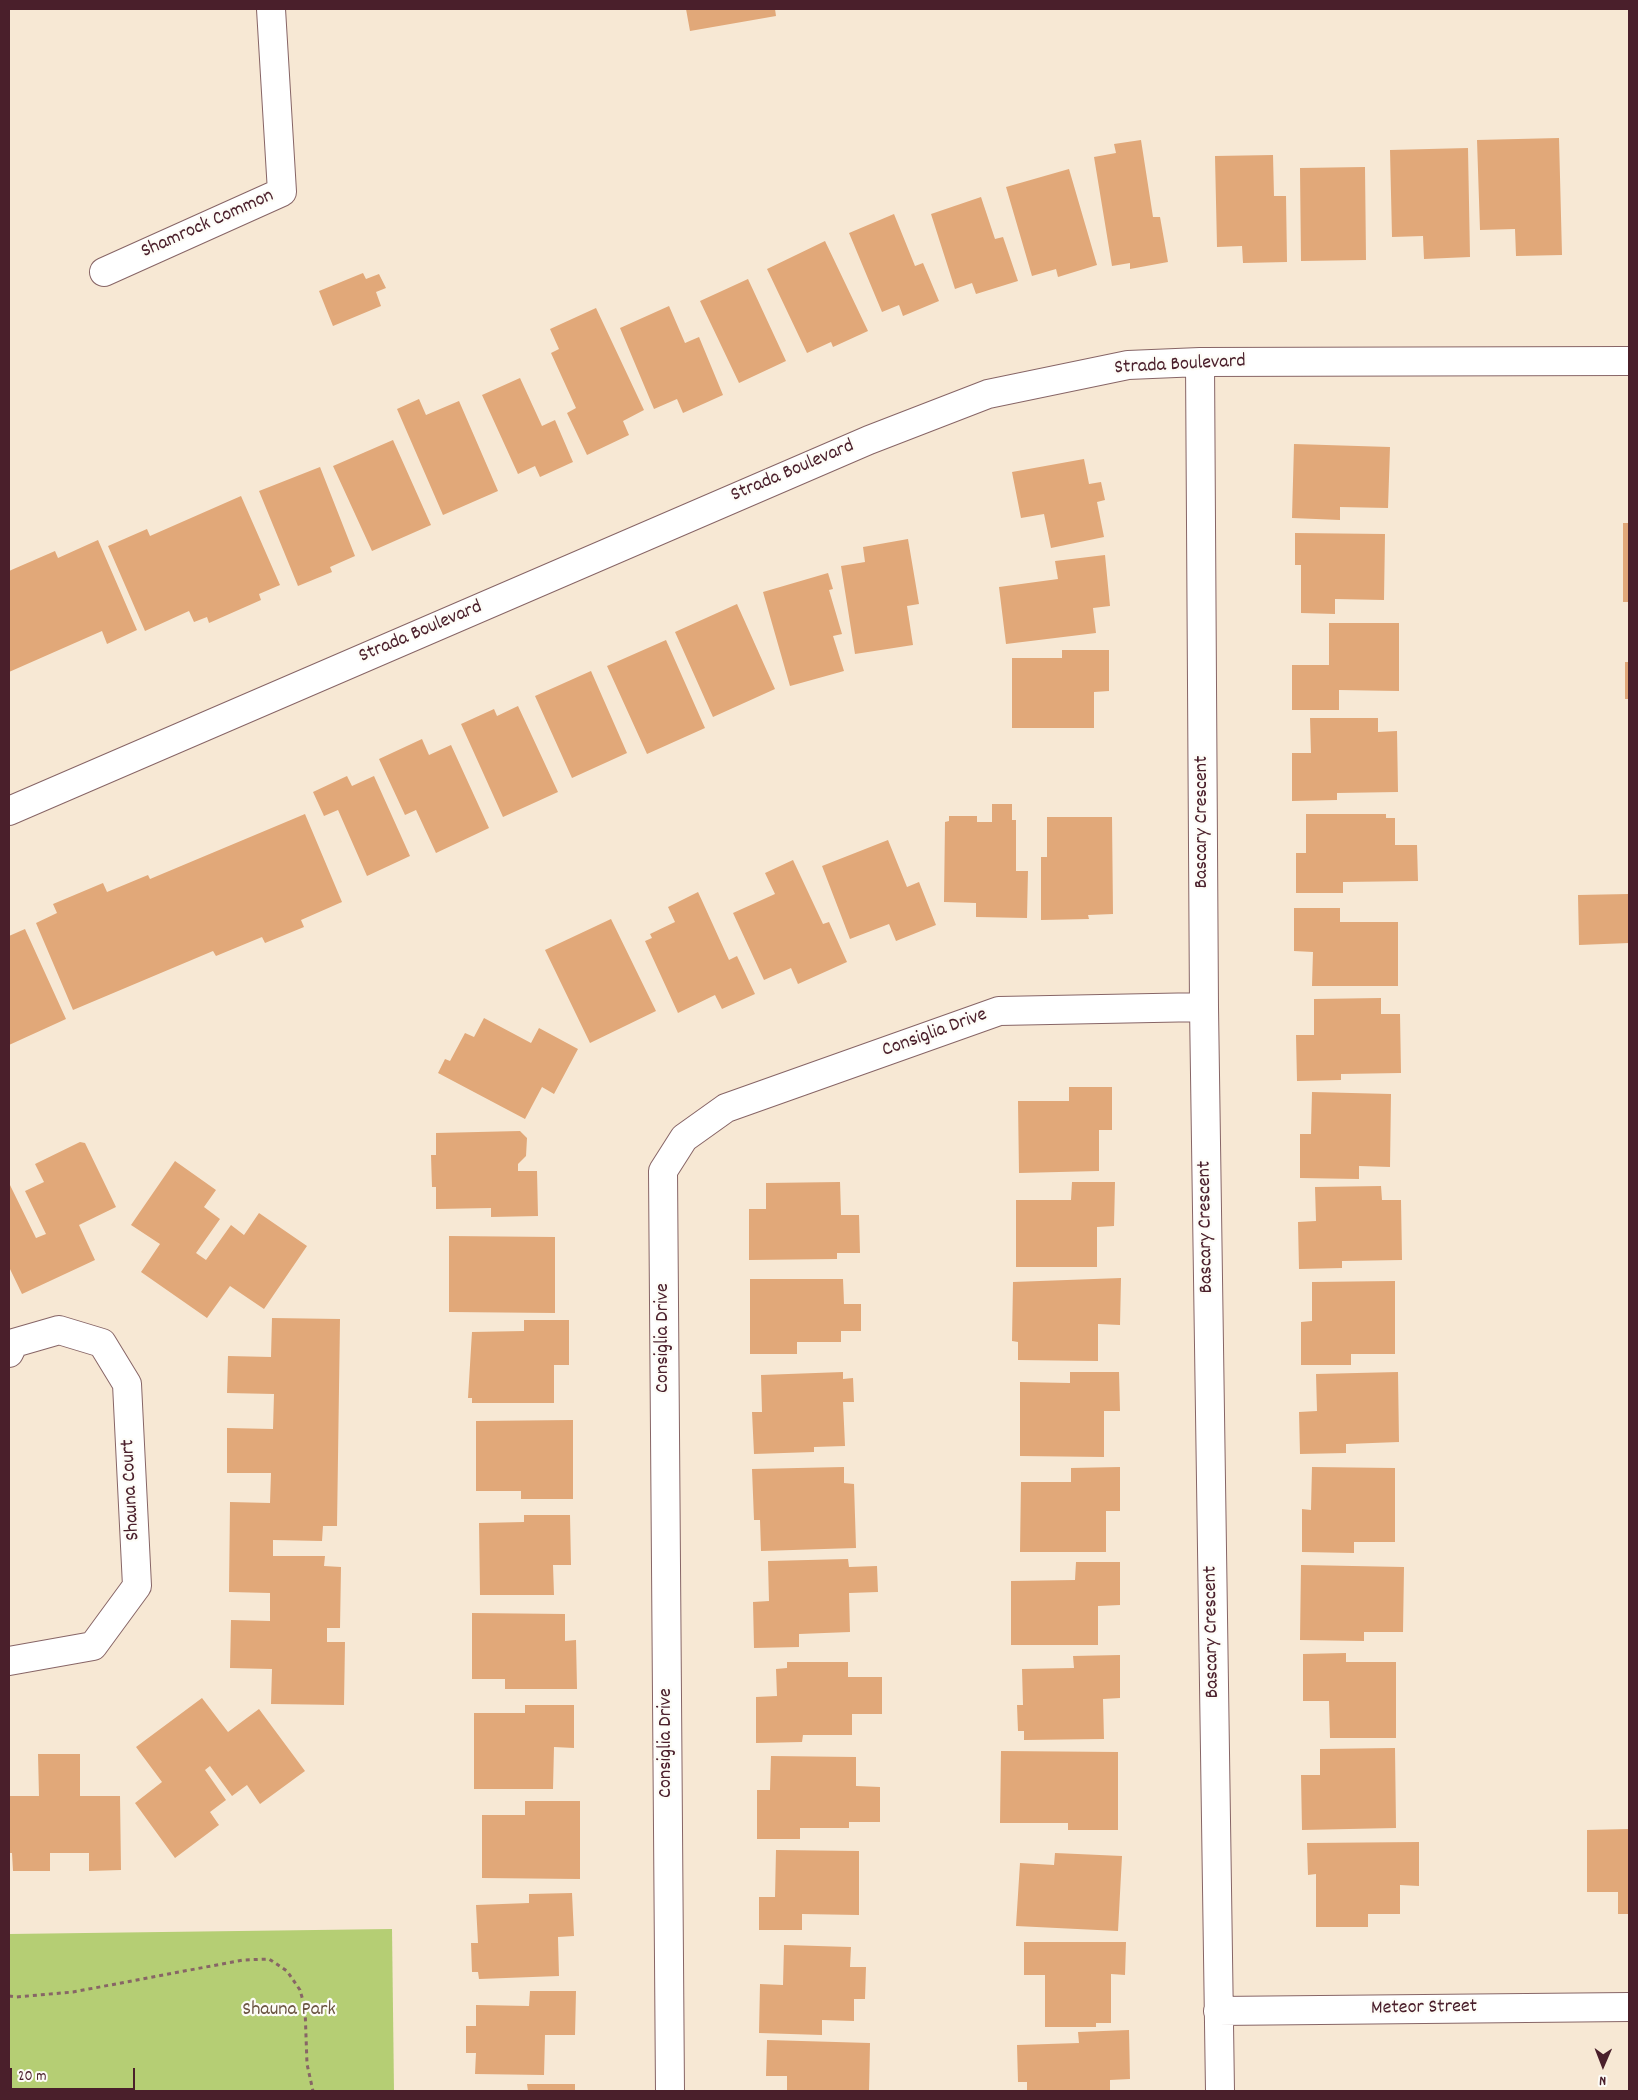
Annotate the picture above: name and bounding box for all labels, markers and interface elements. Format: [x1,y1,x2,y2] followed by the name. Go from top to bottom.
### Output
[138,185,278,265] street label: Shamrock Common
[1114,351,1246,381] street label: Strada Boulevard
[728,435,858,509] street label: Strada Boulevard
[356,596,486,670] street label: Strada Boulevard
[1191,756,1215,888] street label: Bascary Crescent
[879,1004,991,1064] street label: Consiglia Drive
[1194,1160,1220,1294] street label: Bascary Crescent
[652,1283,676,1393] street label: Consiglia Drive
[117,1439,147,1541] street label: Shauna Court
[1200,1565,1226,1699] street label: Bascary Crescent
[655,1688,679,1798] street label: Consiglia Drive
[1371,1996,1477,2022] street label: Meteor Street
[242,1999,336,2023] park label: Shauna Park
[1578,2040,1628,2090] north arrow
[12,2058,138,2090] scale bar
[18,2066,46,2088] text: 20 m
[1599,2070,1606,2090] text: N

